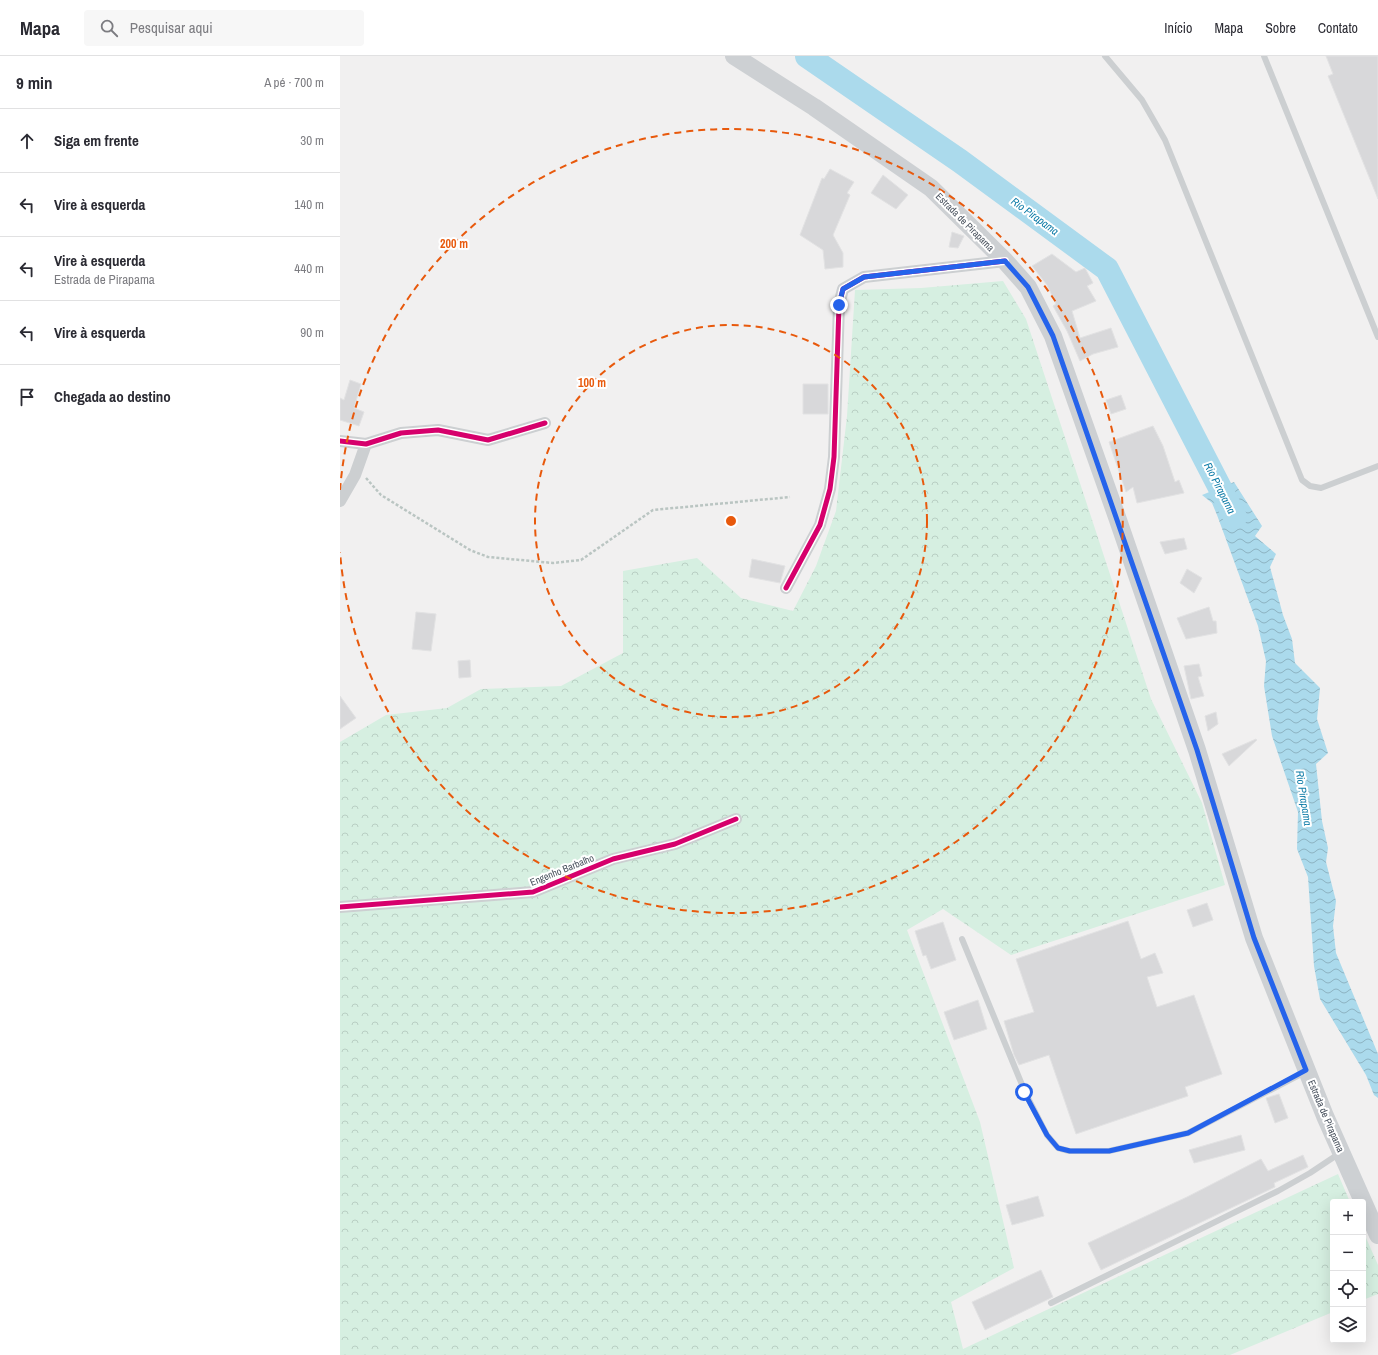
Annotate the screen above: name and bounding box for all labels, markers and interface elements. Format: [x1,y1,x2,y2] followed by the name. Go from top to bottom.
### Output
[84,10,364,46] search box
[20,15,60,41] text: Mapa
[98,17,120,39] icon: search
[130,17,213,38] text: Pesquisar aqui
[1164,19,1192,37] text: Início
[1214,19,1243,37] text: Mapa
[1265,19,1296,37] text: Sobre
[1318,19,1358,37] text: Contato
[16,71,52,94] text: 9 min
[264,74,324,91] text: A pé · 700 m
[16,130,38,152] icon: ahead
[54,130,139,151] text: Siga em frente
[300,132,324,149] text: 30 m
[933,190,997,254] street label: Estrada de Pirapama
[16,194,38,216] icon: left
[54,194,145,215] text: Vire à esquerda
[1008,194,1062,238] water label: Rio Pirapama
[294,196,324,213] text: 140 m
[440,236,468,252] text: 200 m
[54,250,145,271] text: Vire à esquerda
[16,258,38,280] icon: left
[294,260,324,277] text: 440 m
[54,271,155,288] text: Estrada de Pirapama
[830,296,848,314] route end
[16,322,38,344] icon: left
[54,322,145,343] text: Vire à esquerda
[300,324,324,341] text: 90 m
[578,375,606,391] text: 100 m
[16,386,38,408] icon: arrive
[54,386,171,407] text: Chegada ao destino
[1201,460,1239,516] water label: Rio Pirapama
[724,514,738,528] centre of rings
[1293,769,1315,827] water label: Rio Pirapama
[528,851,596,889] street label: Engenho Barbalho
[1305,1078,1347,1155] street label: Estrada de Pirapama
[1015,1083,1033,1101] route start
[1330,1199,1366,1343] map controls
[1330,1199,1366,1235] button: +
[1330,1235,1366,1271] button: −
[1330,1271,1366,1307] button: locate
[1330,1307,1366,1343] button: layers

